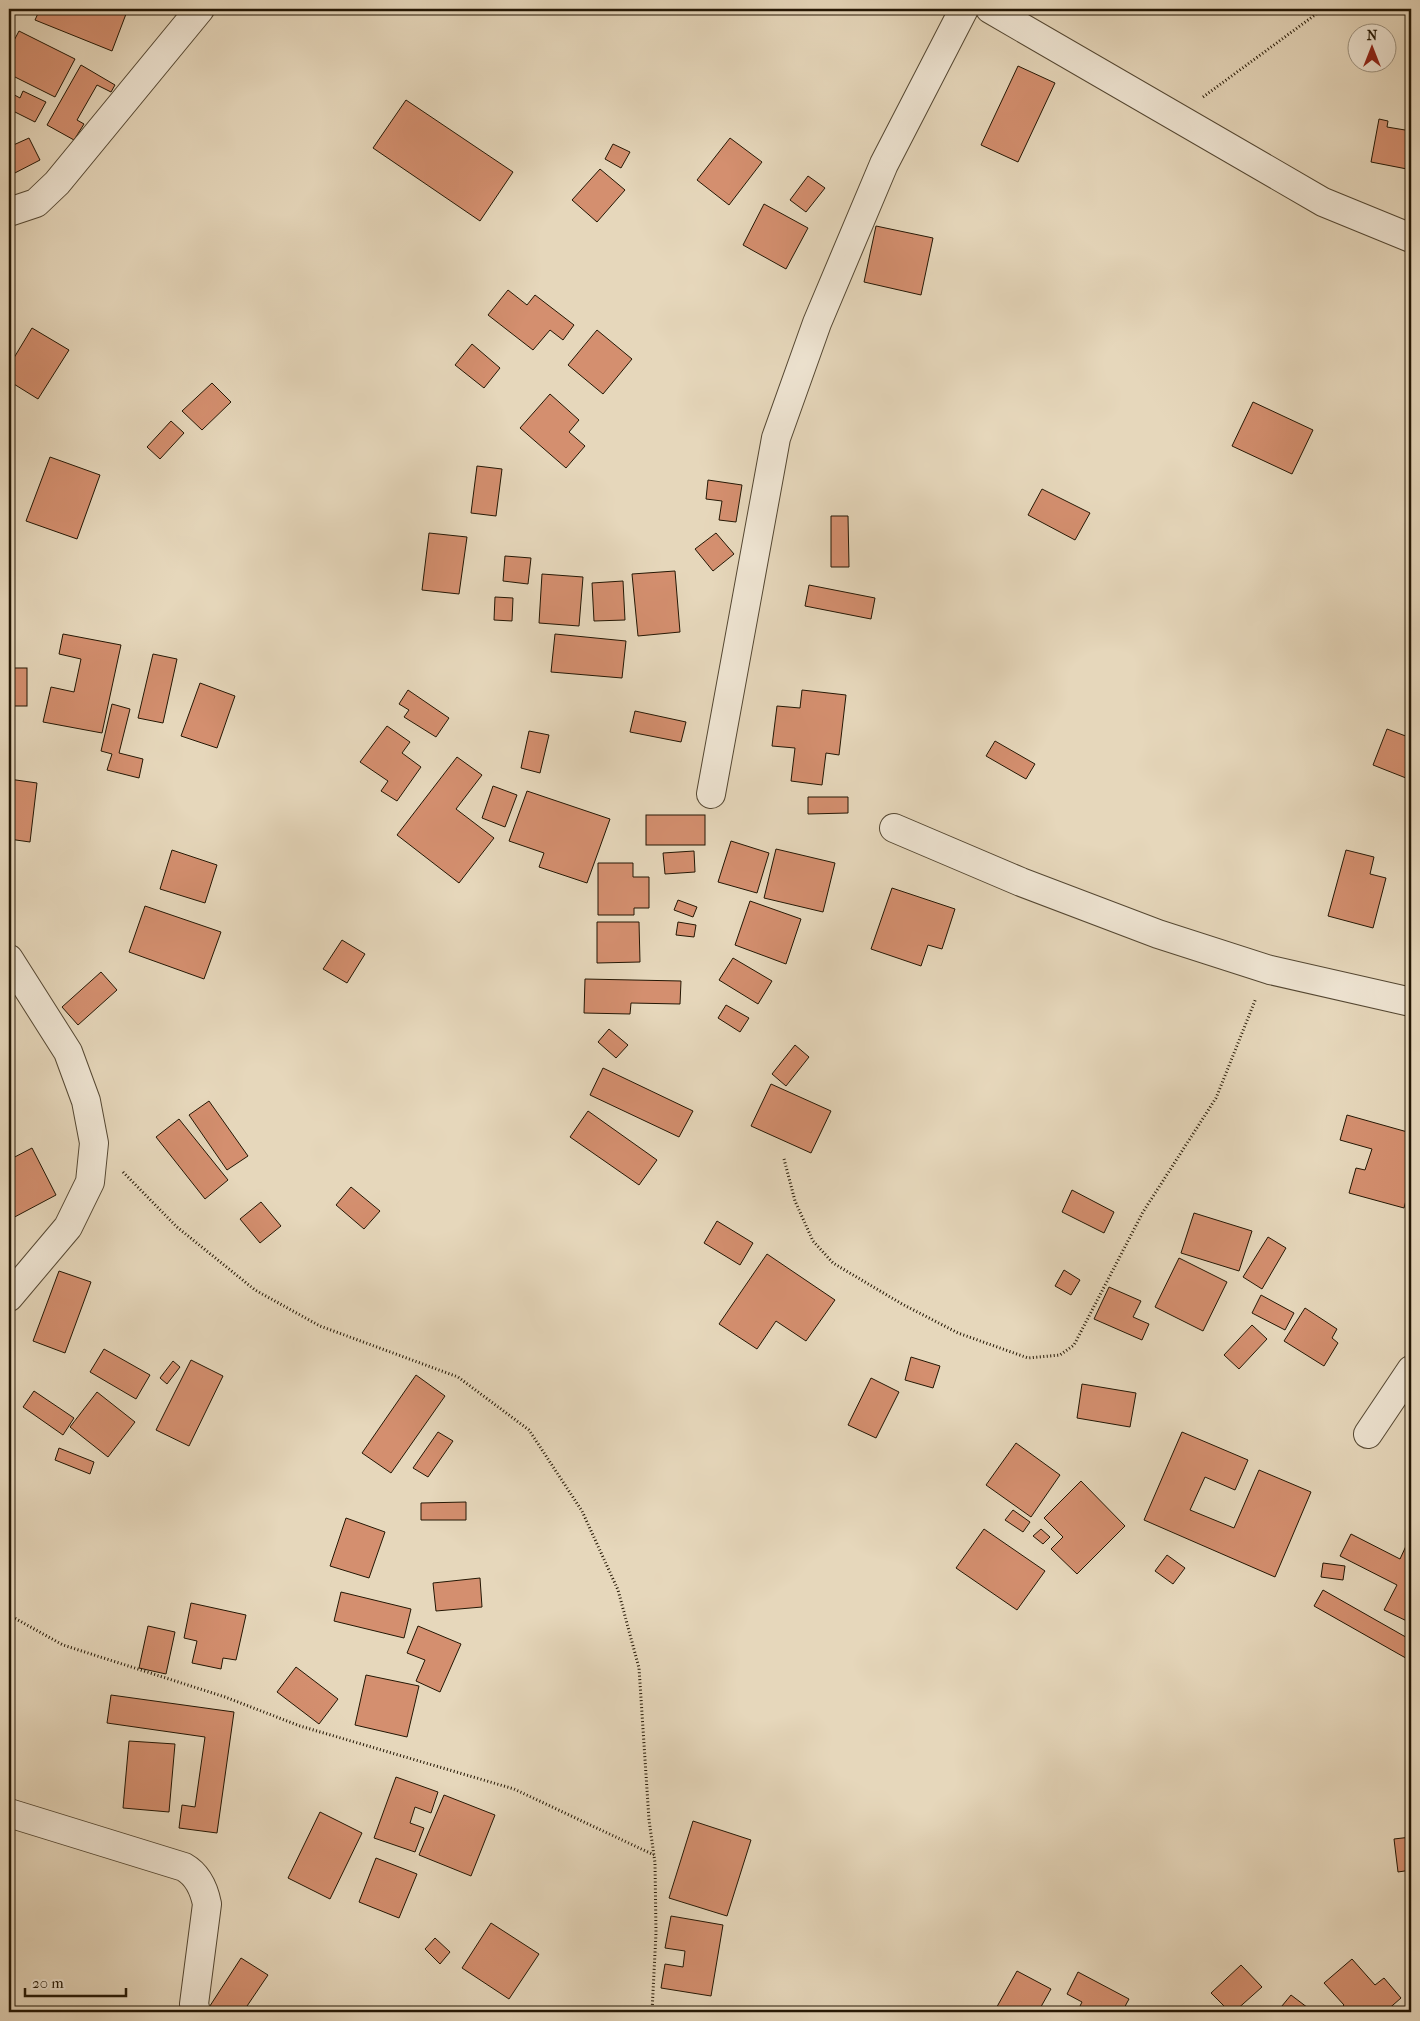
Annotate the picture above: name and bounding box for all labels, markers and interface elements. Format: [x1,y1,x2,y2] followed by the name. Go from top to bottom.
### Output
[1348,22,1398,72] north arrow
[1367,27,1378,44] text: N
[25,1966,126,1998] scale bar
[32,1974,64,1992] text: 20 m

